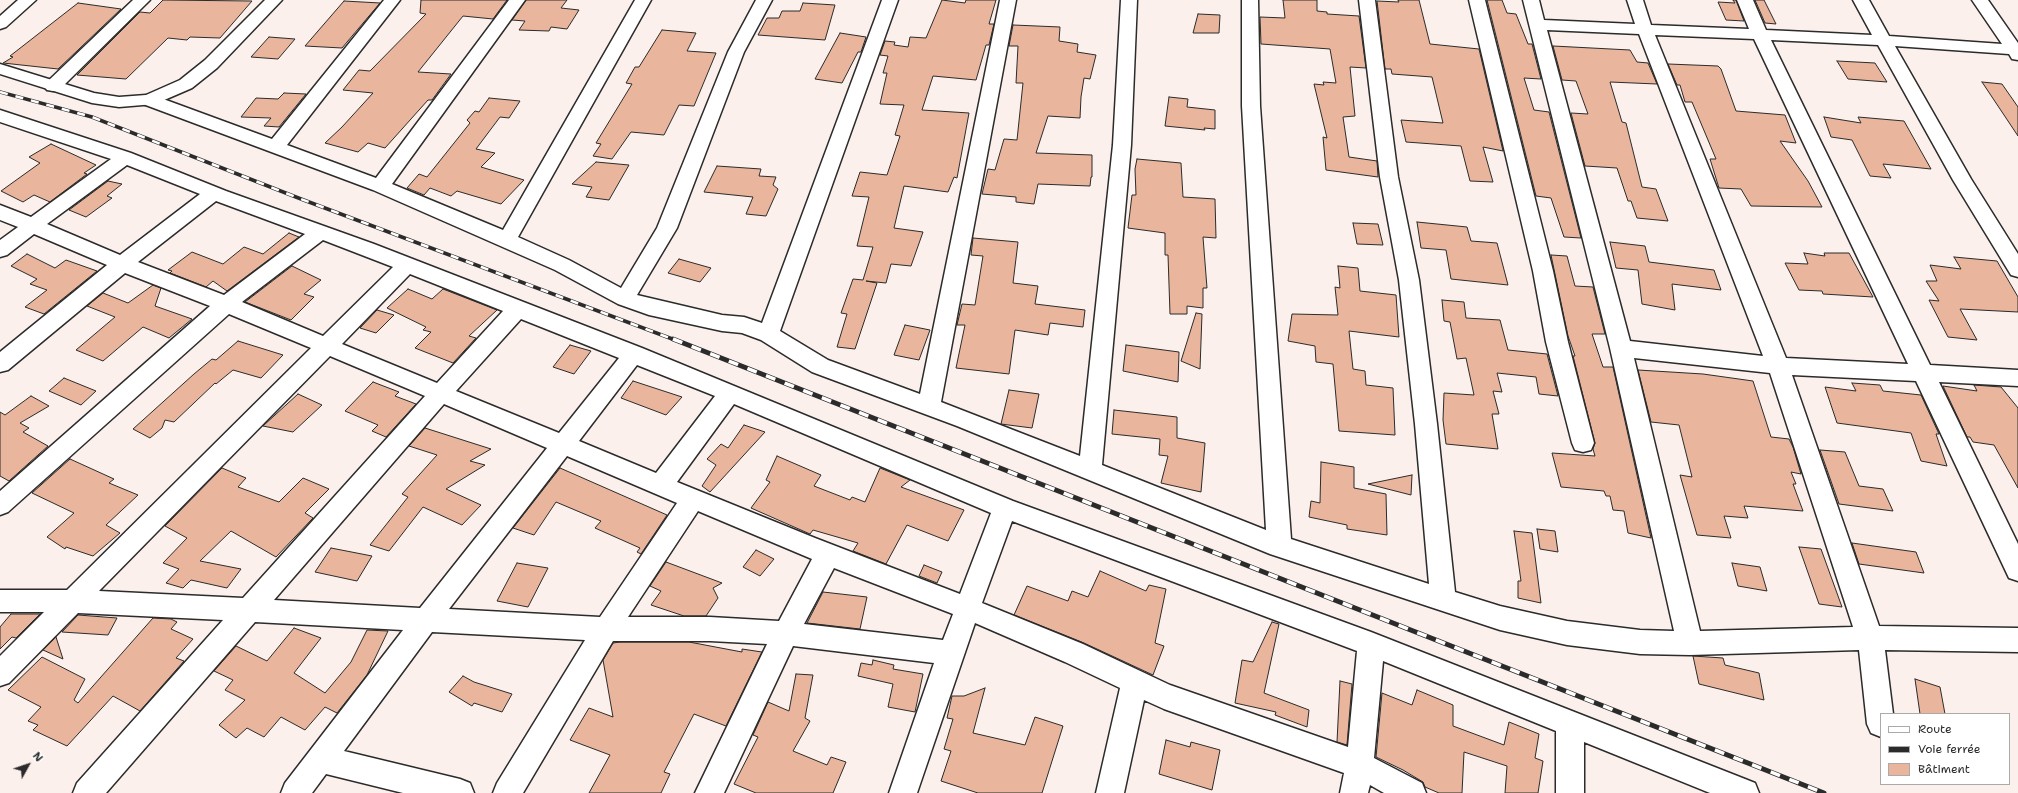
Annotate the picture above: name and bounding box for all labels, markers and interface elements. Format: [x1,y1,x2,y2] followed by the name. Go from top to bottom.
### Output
[1880,713,2010,785] legend
[1918,721,1952,737] text: Route
[1918,741,1981,757] text: Voie ferrée
[8,745,48,785] north arrow
[29,749,46,765] text: N
[1918,761,1970,777] text: Bâtiment

